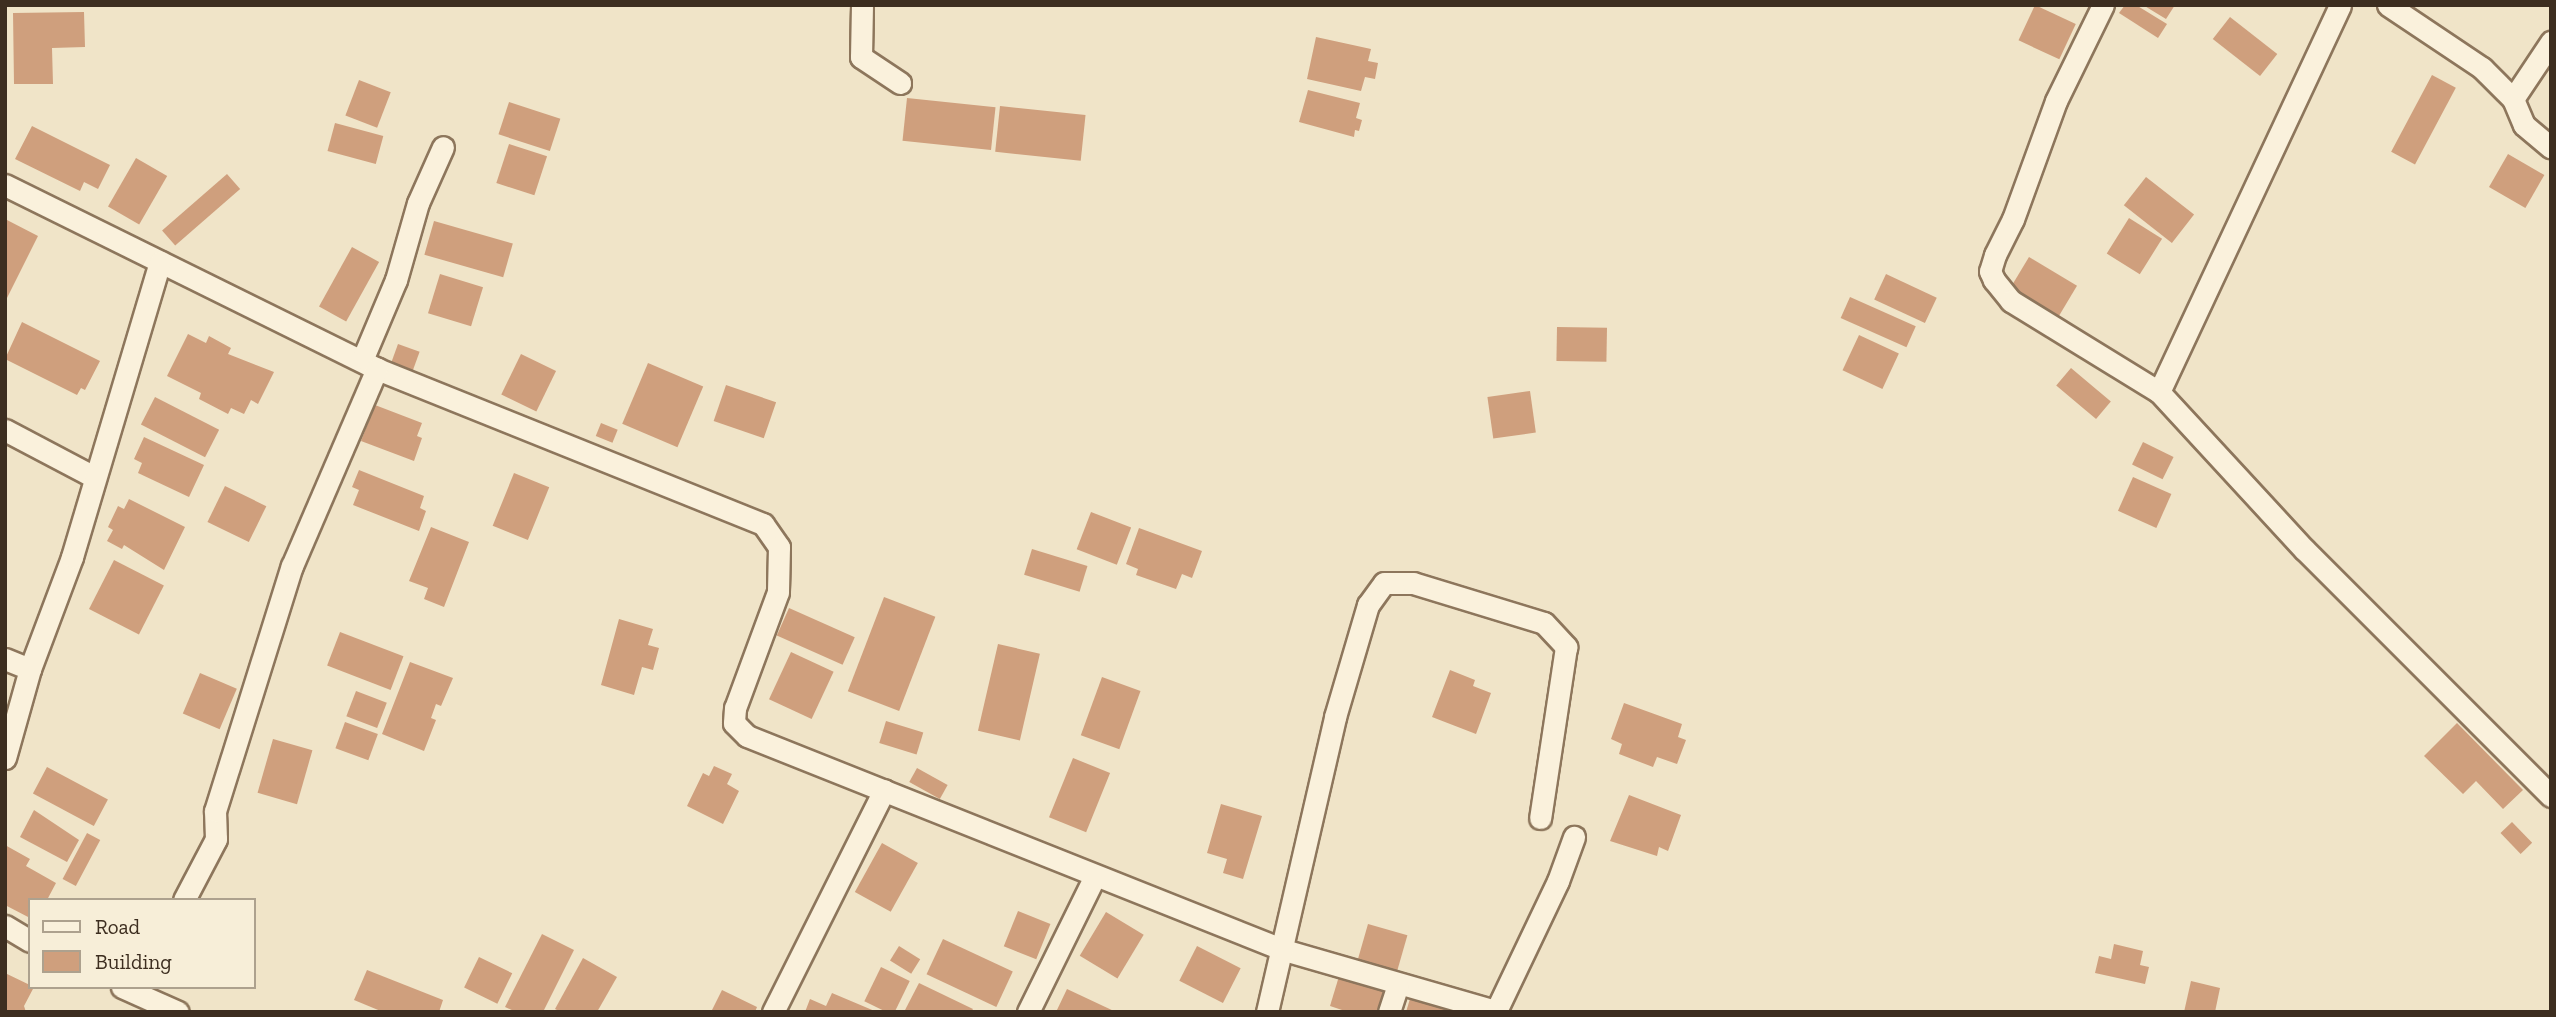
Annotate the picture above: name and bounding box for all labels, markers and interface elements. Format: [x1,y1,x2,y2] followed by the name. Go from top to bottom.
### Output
[28,898,256,989] legend
[95,914,140,939] text: Road
[95,949,172,974] text: Building

